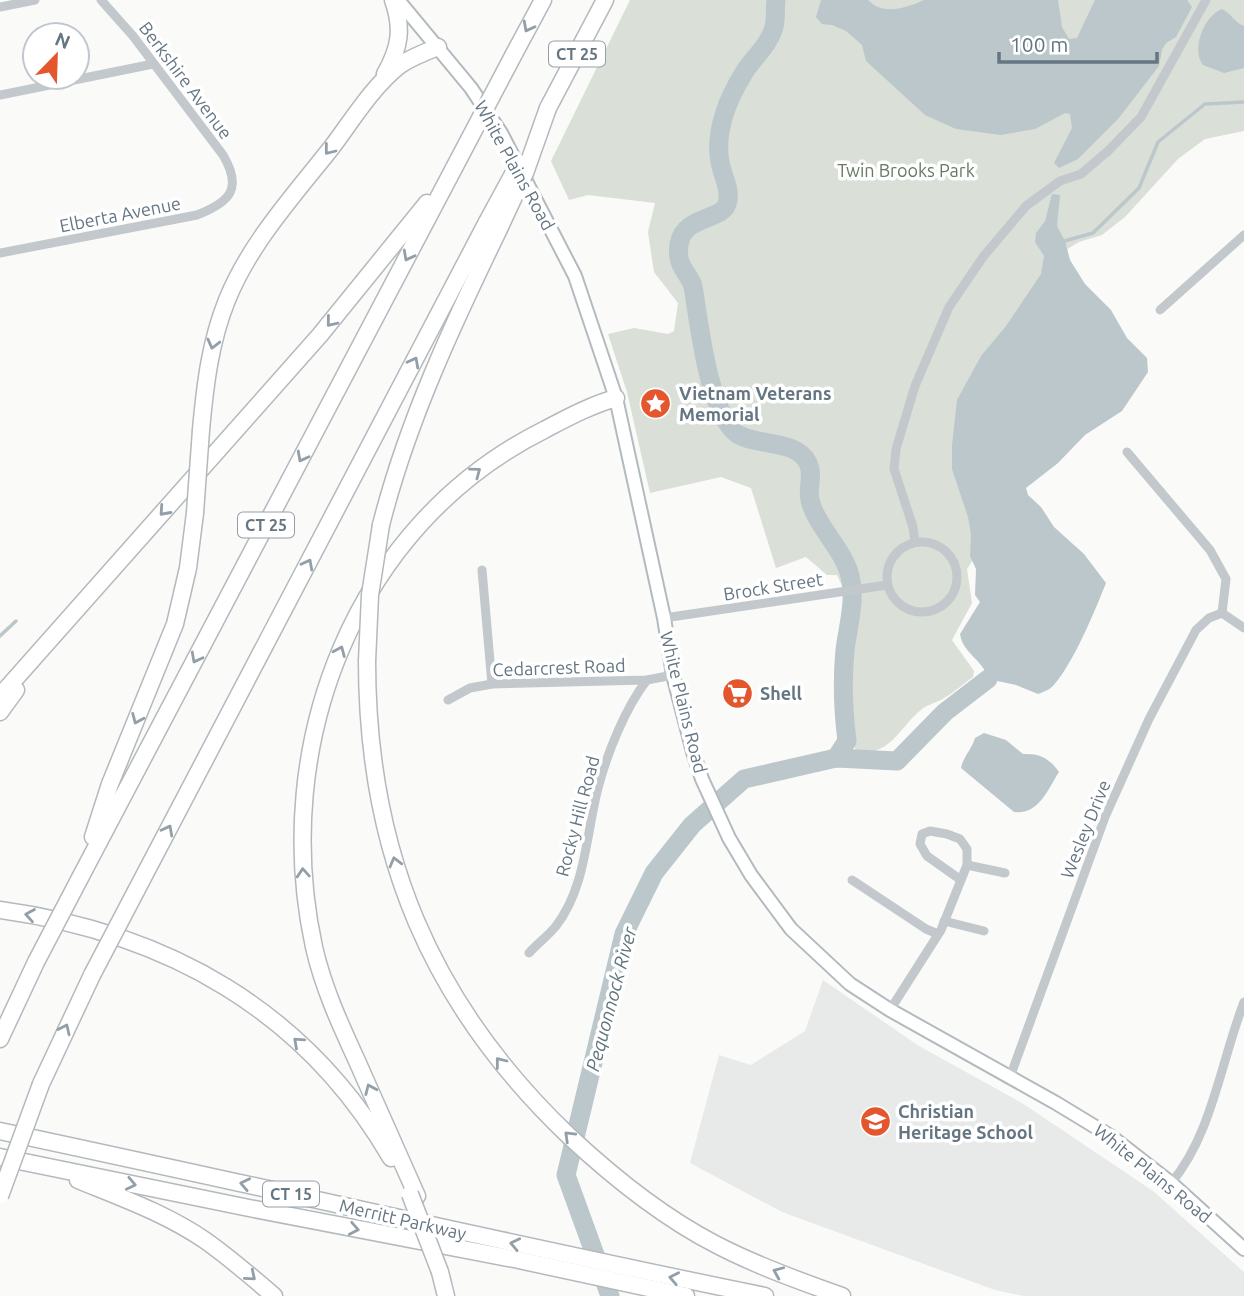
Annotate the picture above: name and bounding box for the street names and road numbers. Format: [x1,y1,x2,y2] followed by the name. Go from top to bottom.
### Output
[136,18,236,142] street label: Berkshire Avenue
[549,42,605,66] road number: CT 25
[471,97,559,233] street label: White Plains Road
[58,192,182,236] street label: Elberta Avenue
[238,512,294,538] road number: CT 25
[722,568,824,604] street label: Brock Street
[657,629,711,775] street label: White Plains Road
[492,655,626,679] street label: Cedarcrest Road
[551,754,603,878] street label: Rocky Hill Road
[1056,777,1114,881] street label: Wesley Drive
[1090,1120,1216,1226] street label: White Plains Road
[263,1182,319,1206] road number: CT 15
[338,1195,469,1243] street label: Merritt Parkway

